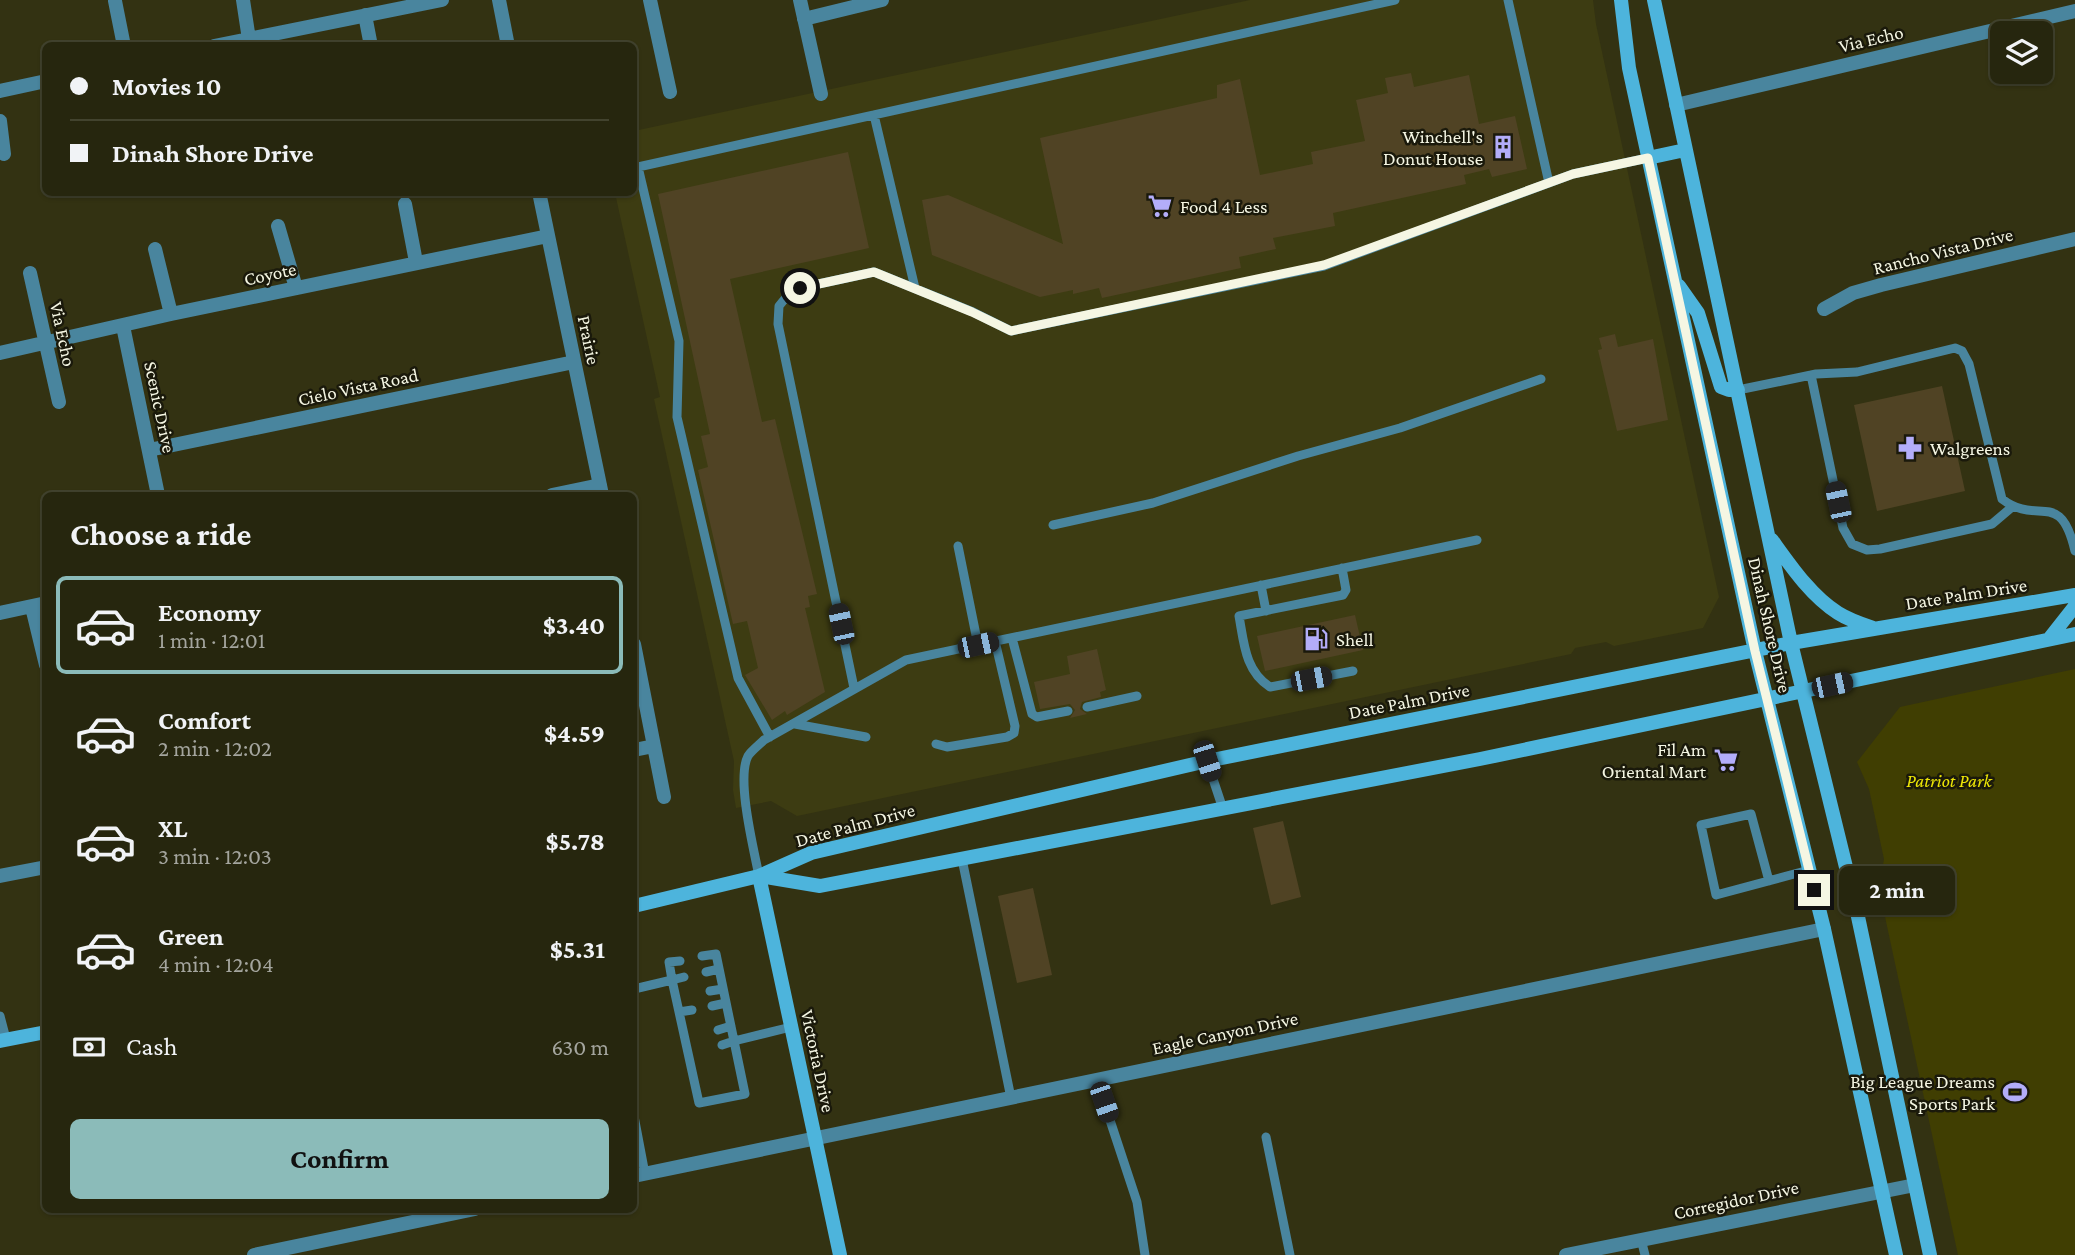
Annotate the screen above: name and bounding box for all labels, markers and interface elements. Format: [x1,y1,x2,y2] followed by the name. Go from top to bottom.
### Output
[1837,21,1905,57] street label: Via Echo
[1990,21,2053,84] map controls
[1990,21,2053,84] button: layers
[112,72,222,101] text: Movies 10
[1383,126,1483,169] place label: Winchell's Donut House
[1489,133,1517,161] building icon: Winchell's Donut House
[112,139,314,168] text: Dinah Shore Drive
[1146,192,1174,220] supermarket icon: Food 4 Less
[1180,196,1267,217] place label: Food 4 Less
[1871,223,2015,279] street label: Rancho Vista Drive
[242,258,298,290] street label: Coyote
[784,272,816,304] route start
[46,300,80,368] street label: Via Echo
[574,313,604,367] street label: Prairie
[140,359,180,455] street label: Scenic Drive
[296,364,420,410] street label: Cielo Vista Road
[1896,434,1924,462] pharmacy icon: Walgreens
[1930,438,2010,459] place label: Walgreens
[1824,479,1853,525] car
[70,516,251,552] text: Choose a ride
[1744,555,1796,695] street label: Dinah Shore Drive
[1904,574,2028,614] street label: Date Palm Drive
[74,594,137,657] icon: car
[158,598,261,627] text: Economy
[827,601,856,647] car
[543,611,605,640] text: $3.40
[1302,625,1330,653] fuel station icon: Shell
[158,627,265,653] text: 1 min · 12:01
[1336,629,1373,650] place label: Shell
[956,630,1001,660] car
[1289,665,1334,693] car
[1810,670,1855,700] car
[1347,679,1471,723] street label: Date Palm Drive
[74,702,137,765] icon: car
[158,706,251,735] text: Comfort
[544,719,605,748] text: $4.59
[158,735,272,761] text: 2 min · 12:02
[1191,738,1224,784] car
[1602,739,1707,782] place label: Fil Am Oriental Mart
[1712,746,1740,774] supermarket icon: Fil Am Oriental Mart
[1906,770,1993,791] park label: Patriot Park
[793,799,917,851] street label: Date Palm Drive
[74,810,137,873] icon: car
[158,814,187,843] text: XL
[545,827,605,856] text: $5.78
[158,843,272,869] text: 3 min · 12:03
[1839,866,1954,914] callout: 2 min
[1798,874,1830,906] route end
[1869,877,1925,903] text: 2 min
[74,918,137,981] icon: car
[158,922,224,951] text: Green
[550,935,605,964] text: $5.31
[158,951,274,977] text: 4 min · 12:04
[1150,1007,1300,1059] street label: Eagle Canyon Drive
[797,1008,839,1114] street label: Victoria Drive
[70,1028,108,1066] icon: cash
[126,1032,177,1061] text: Cash
[551,1034,609,1060] text: 630 m
[1850,1071,1996,1114] place label: Big League Dreams Sports Park
[2001,1078,2029,1106] sports icon: Big League Dreams Sports Park
[1088,1079,1121,1125] car
[70,1119,609,1199] button: Confirm
[1672,1177,1800,1223] street label: Corregidor Drive

